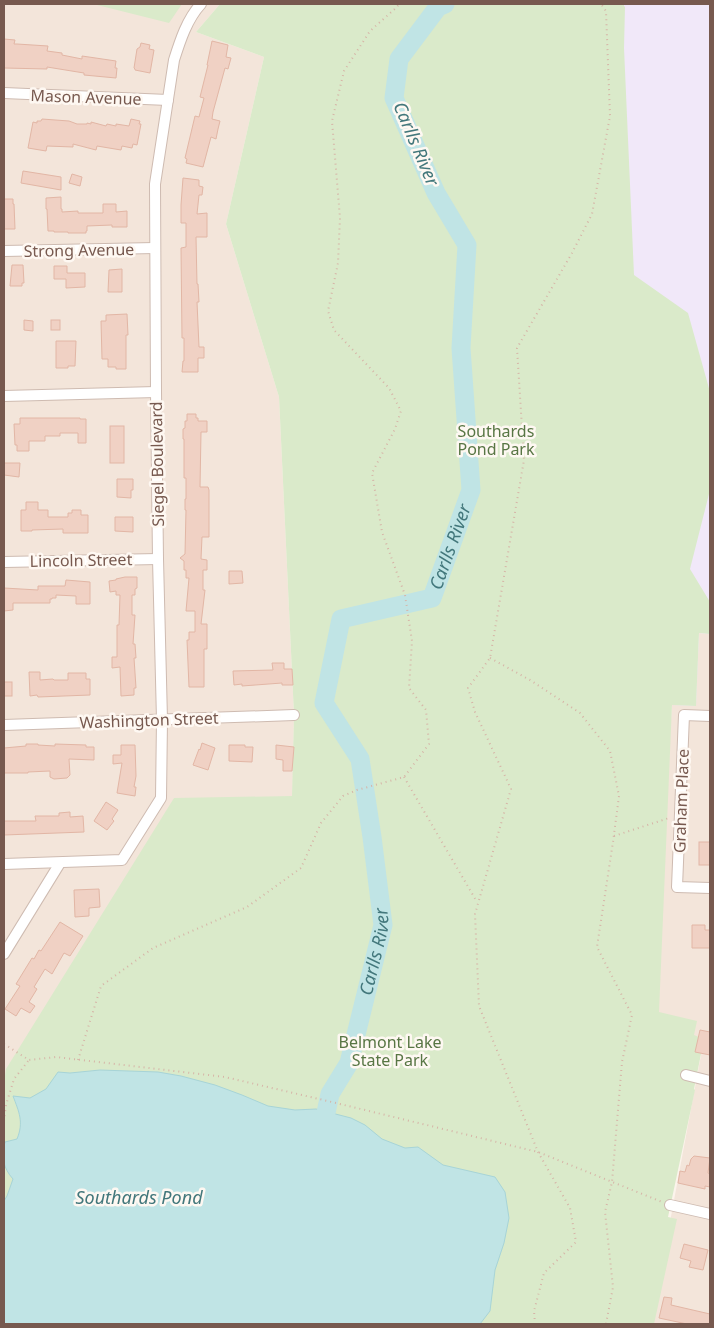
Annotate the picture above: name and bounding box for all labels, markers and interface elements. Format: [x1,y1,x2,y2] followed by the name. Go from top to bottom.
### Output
[30,84,142,110] street label: Mason Avenue
[388,98,446,190] water label: Carlls River
[24,238,134,262] street label: Strong Avenue
[145,401,169,527] street label: Siegel Boulevard
[457,420,535,460] park label: Southards Pond Park
[423,500,476,593] water label: Carlls River
[30,548,133,572] street label: Lincoln Street
[79,707,219,733] street label: Washington Street
[668,748,694,854] street label: Graham Place
[353,906,394,998] water label: Carlls River
[339,1031,441,1071] park label: Belmont Lake State Park
[75,1185,203,1209] water label: Southards Pond

